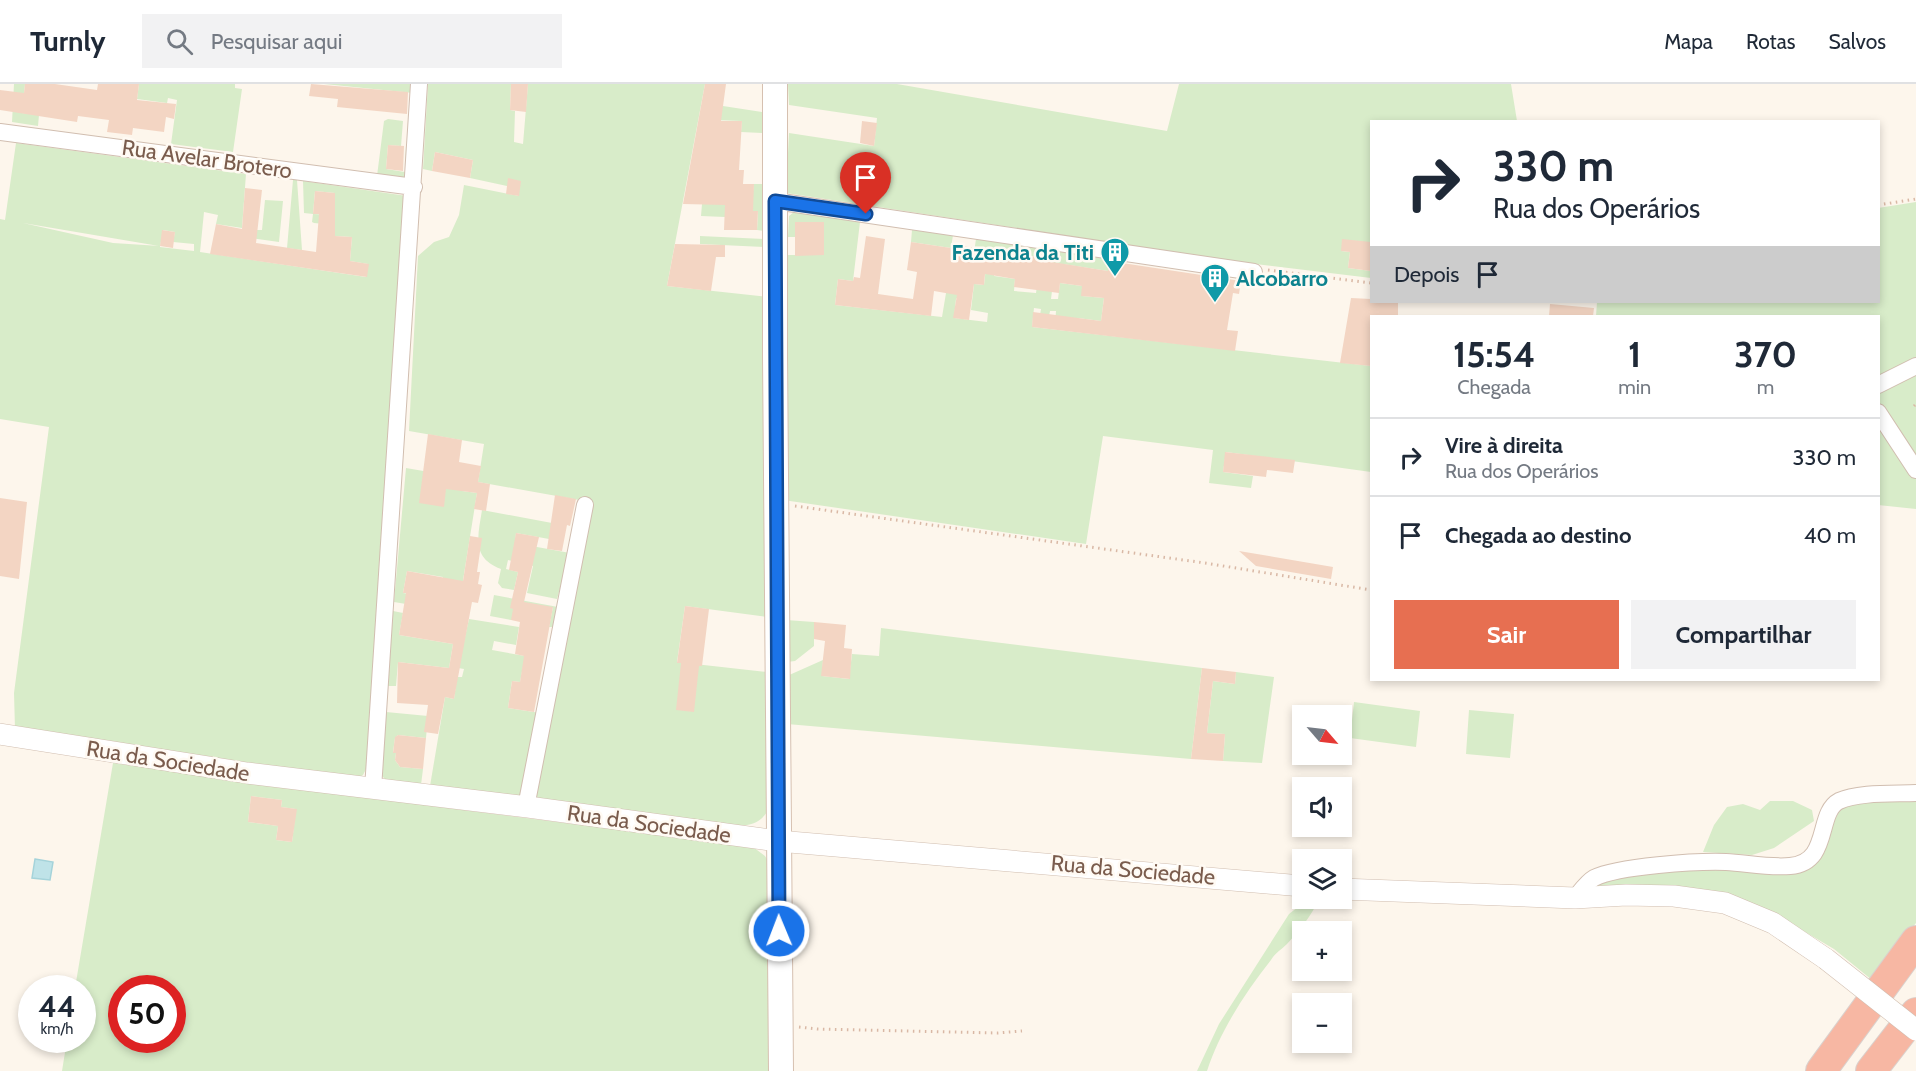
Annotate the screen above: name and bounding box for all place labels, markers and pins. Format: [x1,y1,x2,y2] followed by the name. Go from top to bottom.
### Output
[840,152,891,214] pin
[1099,236,1131,278] building icon: Fazenda da Titi
[952,239,1094,266] place label: Fazenda da Titi
[1199,262,1231,304] building icon: Alcobarro
[1236,265,1328,292] place label: Alcobarro

